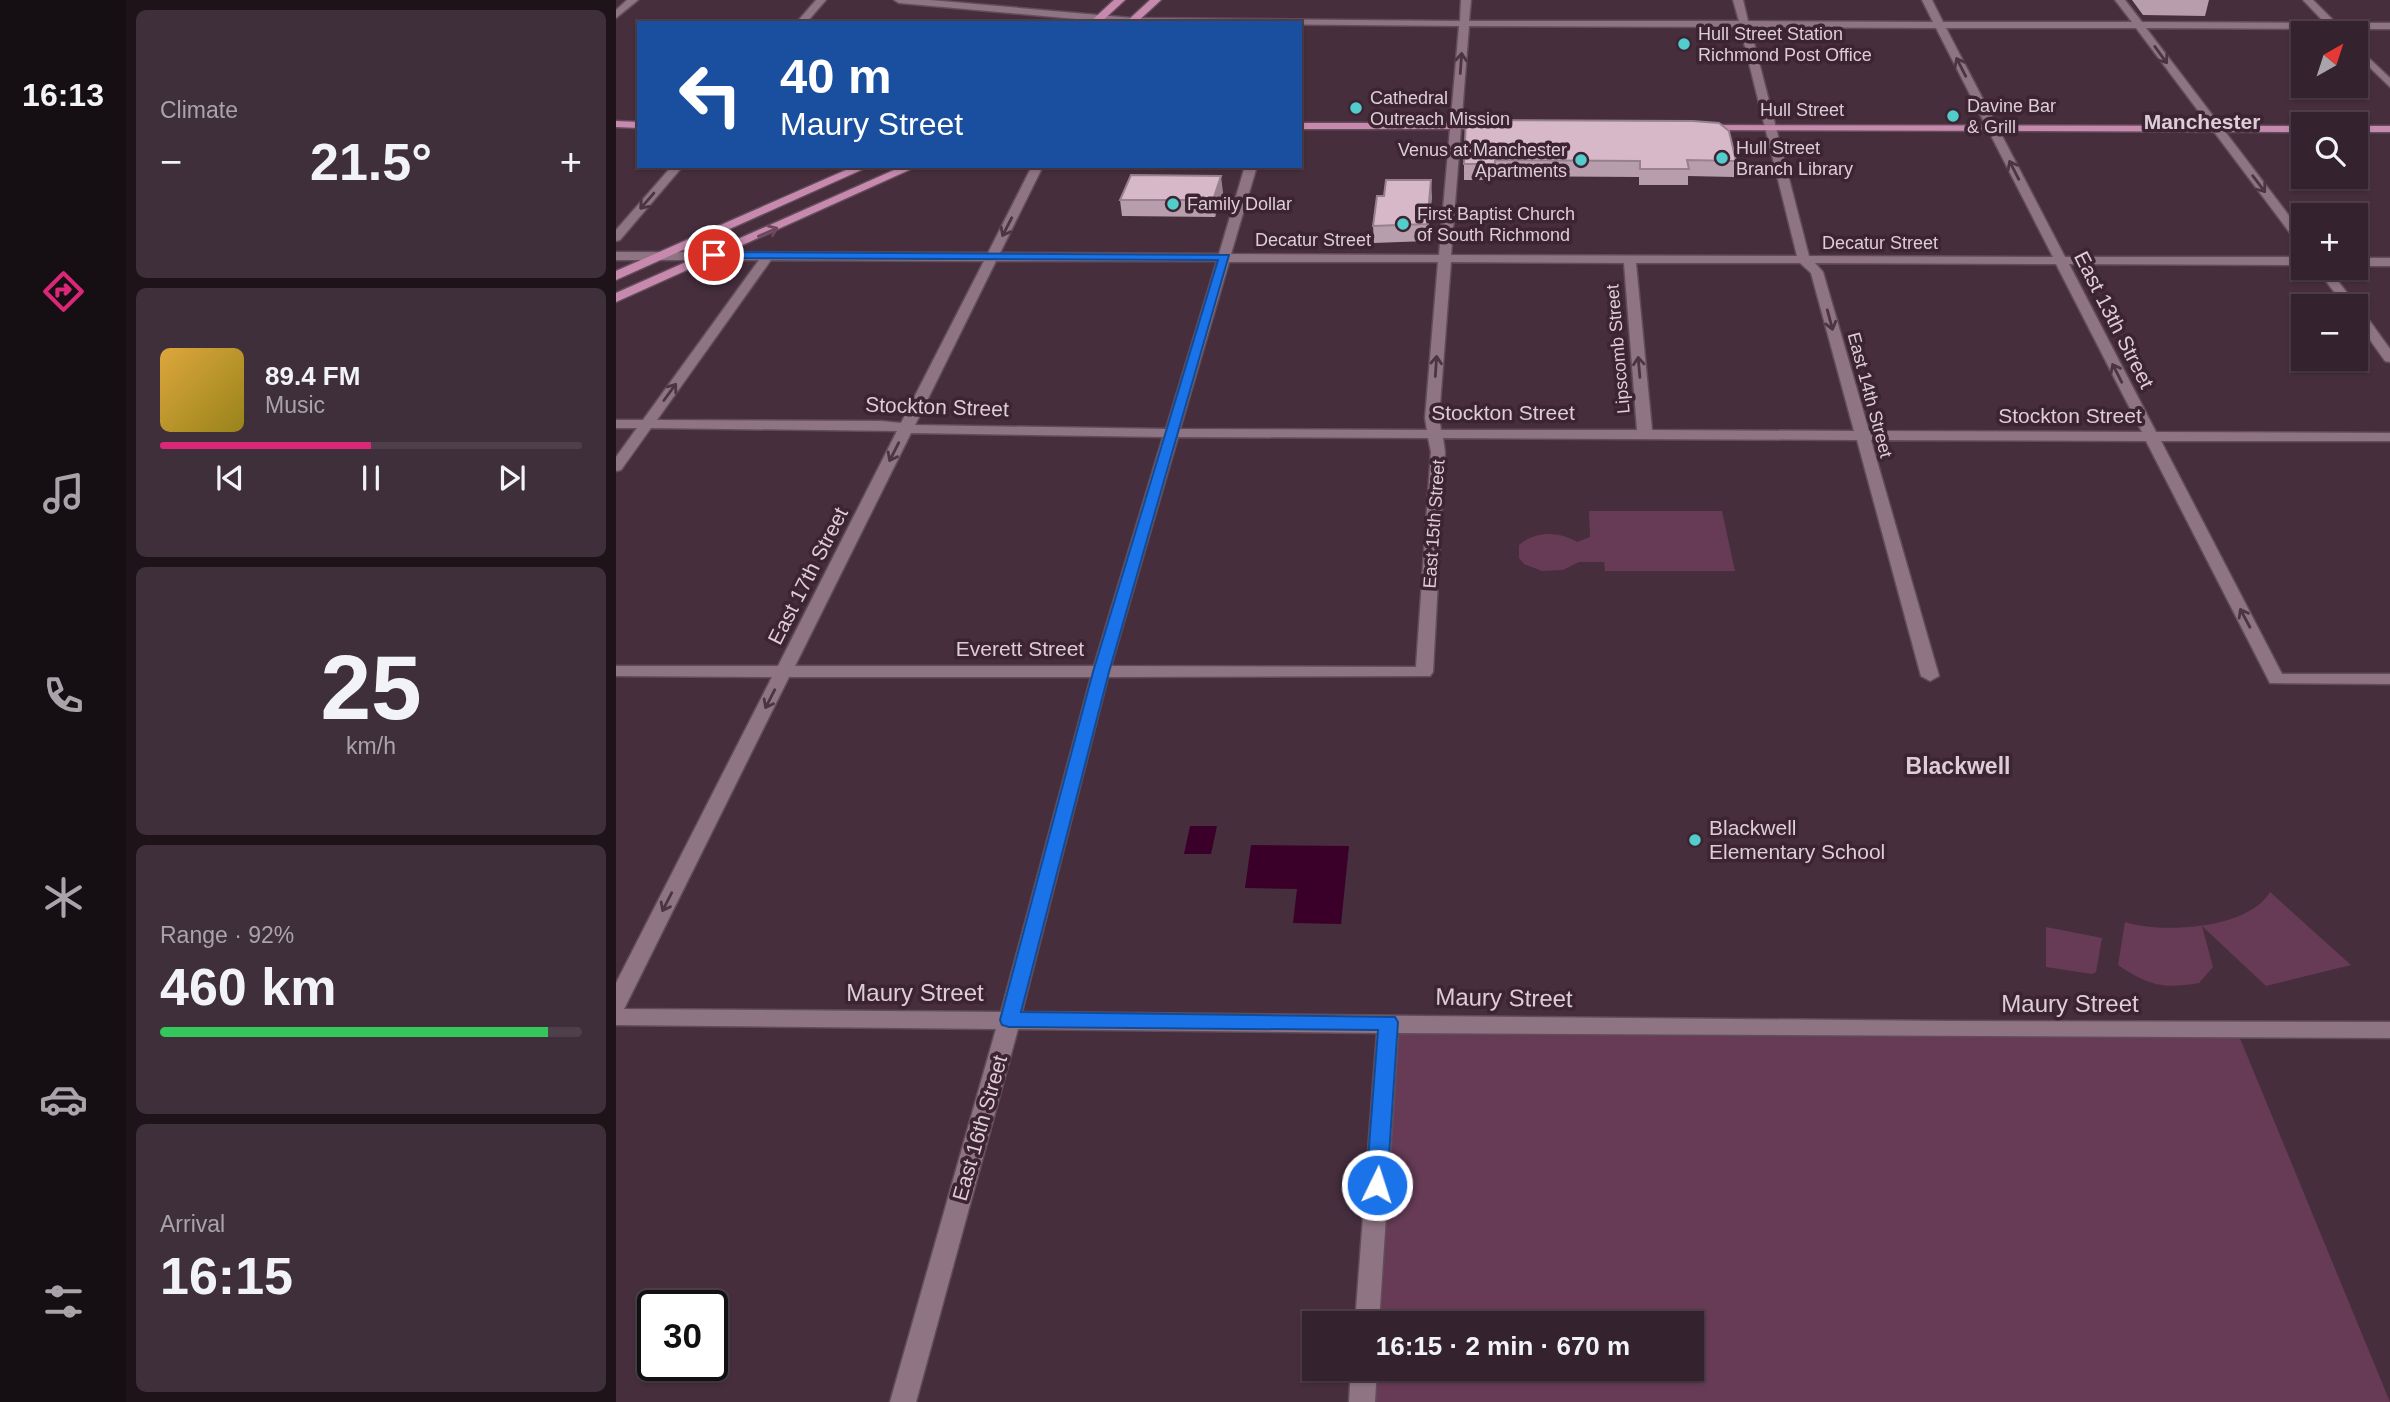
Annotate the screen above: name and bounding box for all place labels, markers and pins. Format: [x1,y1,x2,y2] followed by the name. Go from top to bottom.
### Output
[1698,24,1872,65] place label: Hull Street Station Richmond Post Office
[1676,36,1692,52] marker: Hull Street Station Richmond Post Office
[1370,88,1510,129] place label: Cathedral Outreach Mission
[1967,96,2056,137] place label: Davine Bar & Grill
[1348,100,1364,116] marker: Cathedral Outreach Mission
[1945,108,1961,124] marker: Davine Bar & Grill
[1736,138,1853,179] place label: Hull Street Branch Library
[1398,140,1567,181] place label: Venus at Manchester Apartments
[1714,150,1730,166] marker: Hull Street Branch Library
[1573,152,1589,168] marker: Venus at Manchester Apartments
[1187,194,1292,214] place label: Family Dollar
[1165,196,1181,212] marker: Family Dollar
[1417,204,1575,245] place label: First Baptist Church of South Richmond
[1395,216,1411,232] marker: First Baptist Church of South Richmond
[684,225,744,285] pin
[1709,816,1885,863] place label: Blackwell Elementary School
[1687,832,1703,848] marker: Blackwell Elementary School

